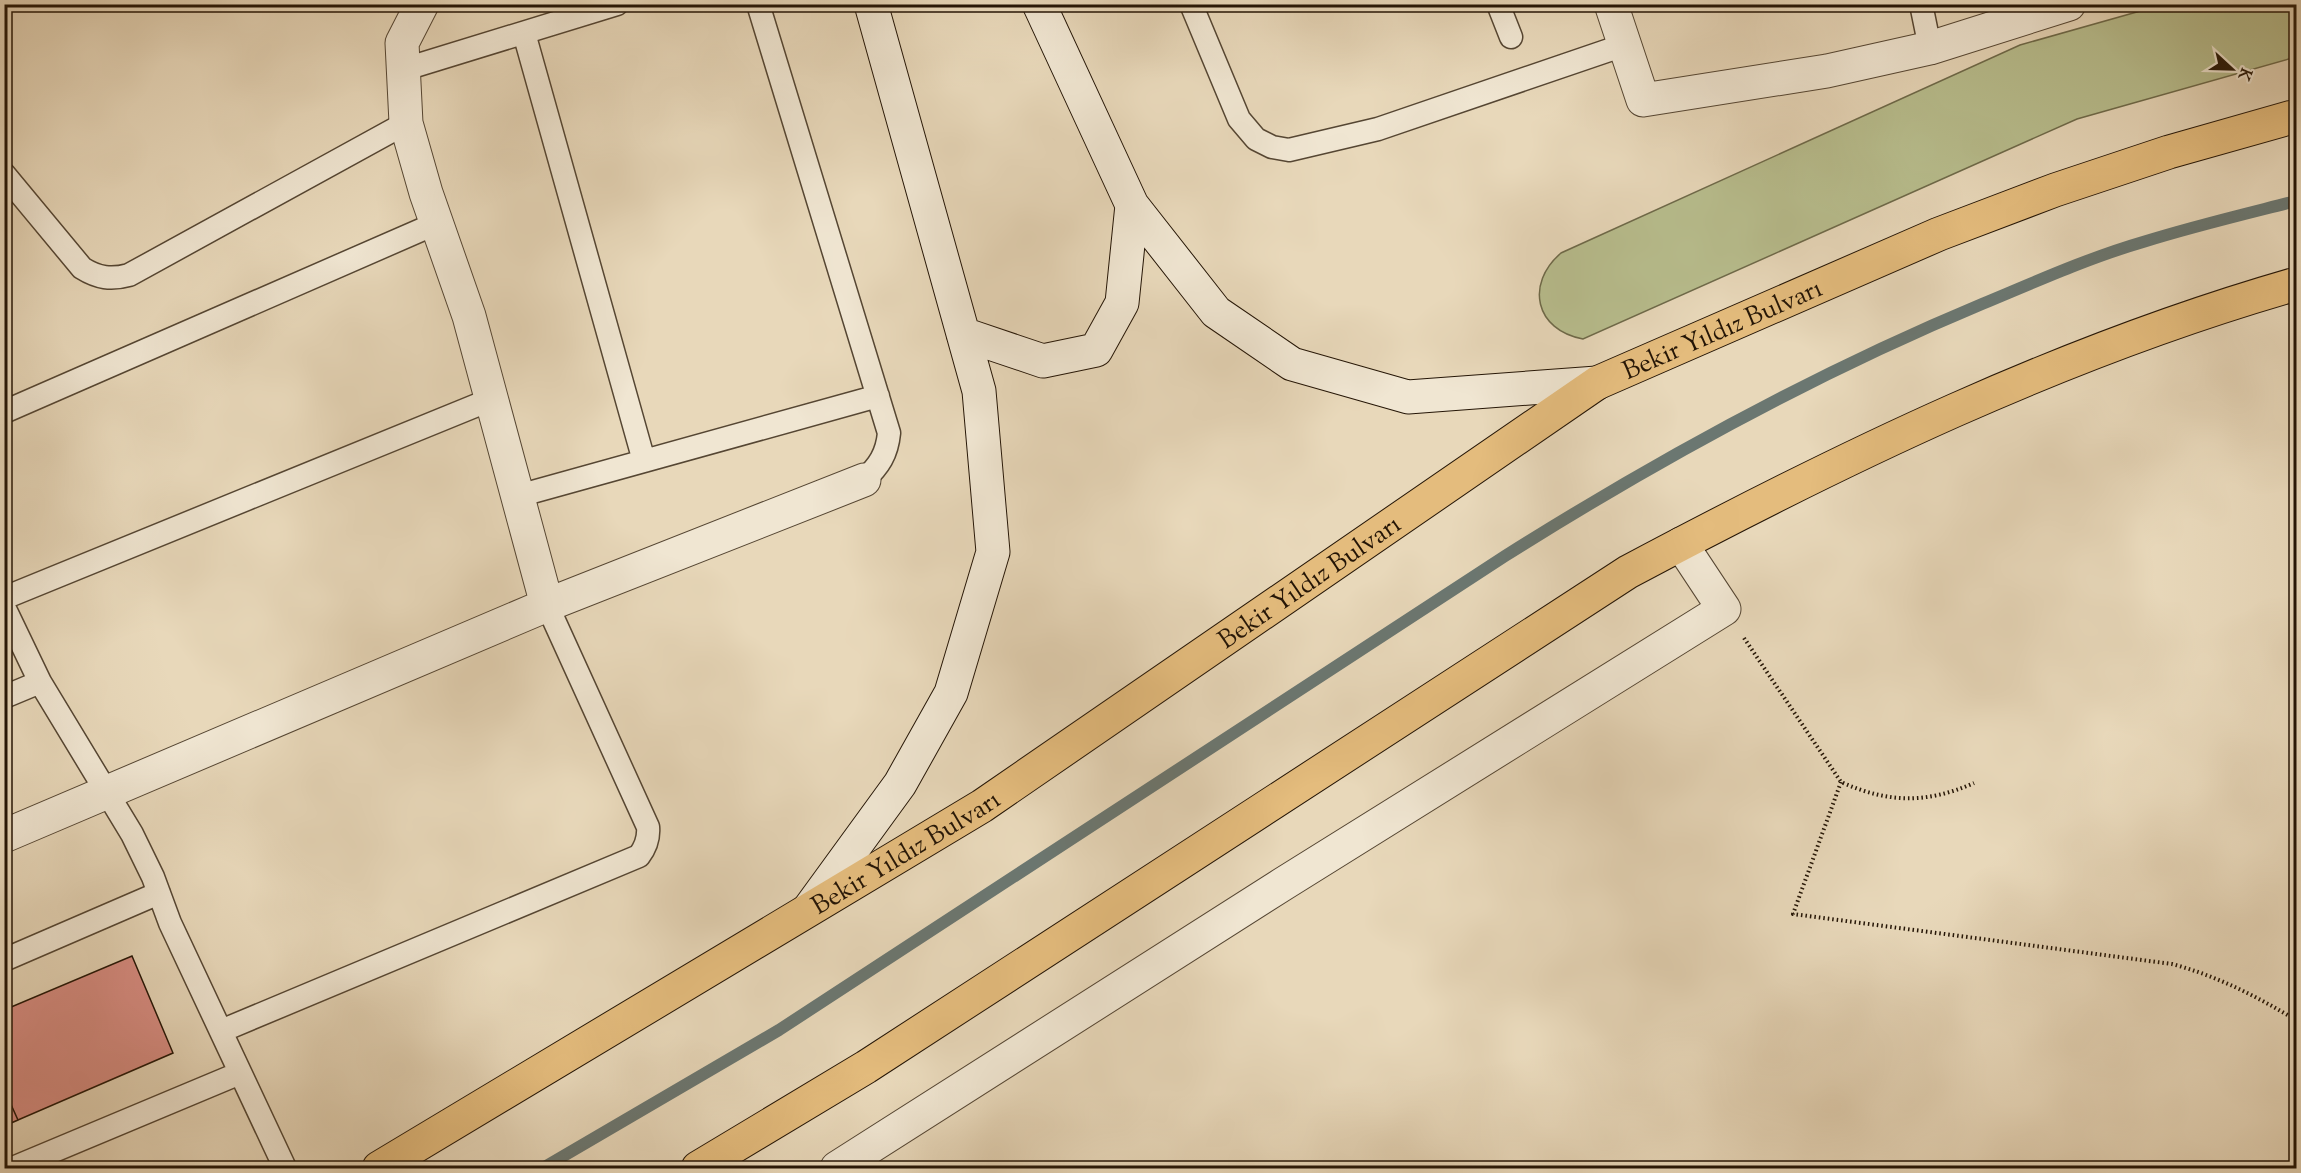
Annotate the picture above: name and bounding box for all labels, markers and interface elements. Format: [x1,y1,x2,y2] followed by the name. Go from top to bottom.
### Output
[2202,39,2262,99] north arrow
[2231,64,2256,84] text: K
[1617,271,1829,391] street label: Bekir Yıldız Bulvarı
[1211,507,1409,659] street label: Bekir Yıldız Bulvarı
[805,783,1009,925] street label: Bekir Yıldız Bulvarı

